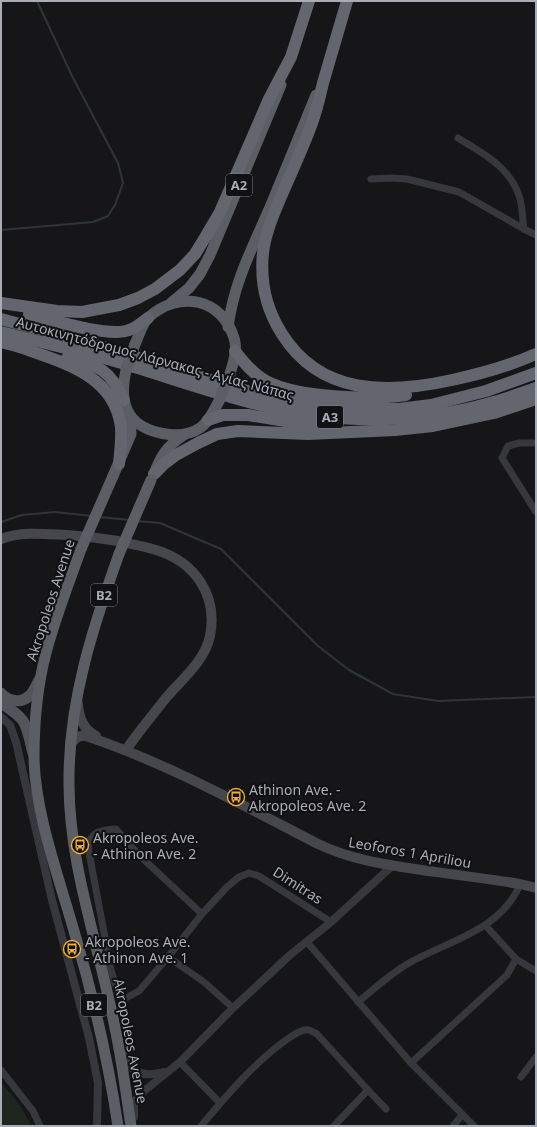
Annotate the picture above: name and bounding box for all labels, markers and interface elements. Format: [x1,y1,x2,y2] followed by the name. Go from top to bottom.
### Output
[226,174,252,196] road number: A2
[14,312,296,404] street label: Αυτοκινητόδρομος Λάρνακας - Αγίας Νάπας
[317,406,343,428] road number: A3
[21,537,79,663] street label: Akropoleos Avenue
[91,584,117,606] road number: B2
[249,780,366,815] place label: Athinon Ave. - Akropoleos Ave. 2
[226,787,246,807] bus stop icon: Athinon Ave. - Akropoleos Ave. 2
[93,828,199,863] place label: Akropoleos Ave. - Athinon Ave. 2
[347,832,473,872] street label: Leoforos 1 Apriliou
[70,835,90,855] bus stop icon: Akropoleos Ave. - Athinon Ave. 2
[269,862,327,908] street label: Dimitras
[85,932,191,967] place label: Akropoleos Ave. - Athinon Ave. 1
[62,939,82,959] bus stop icon: Akropoleos Ave. - Athinon Ave. 1
[110,977,152,1105] street label: Akropoleos Avenue
[81,994,107,1016] road number: B2

